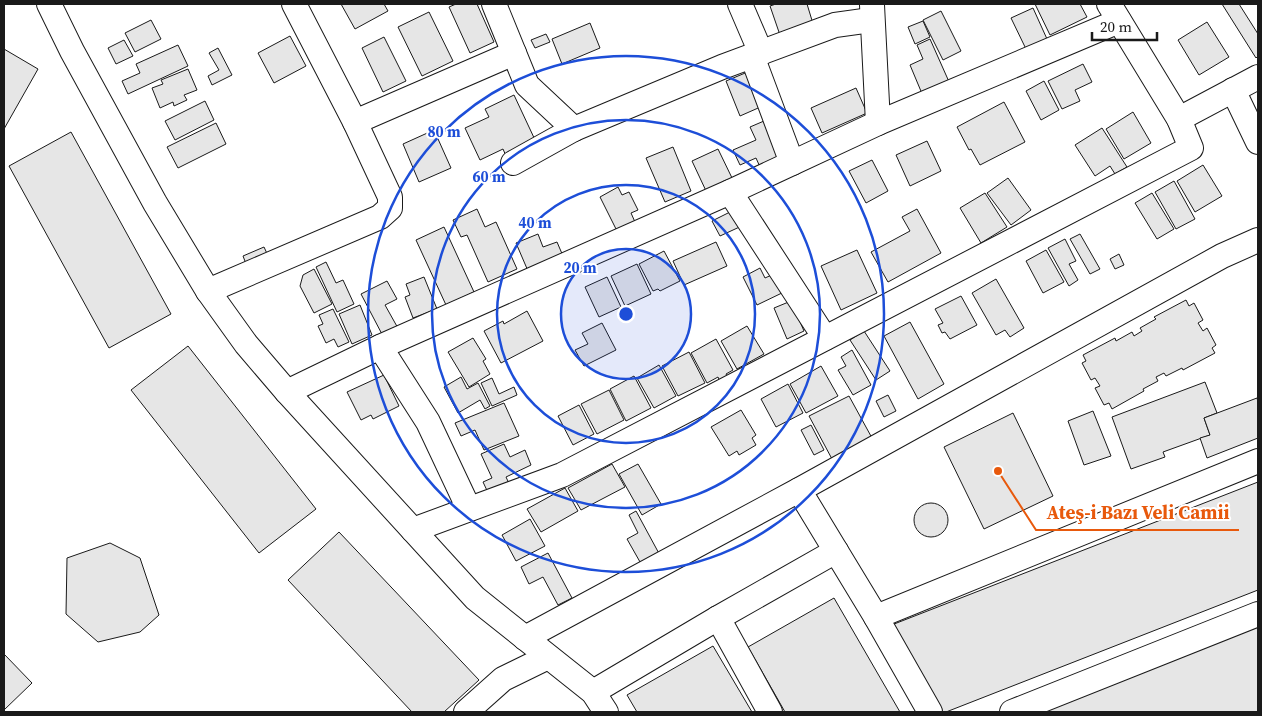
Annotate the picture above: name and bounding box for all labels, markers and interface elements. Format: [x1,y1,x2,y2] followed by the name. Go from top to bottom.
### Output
[1092,10,1157,42] scale bar
[1100,16,1132,37] text: 20 m
[427,121,461,142] text: 80 m
[472,166,506,187] text: 60 m
[518,212,552,233] text: 40 m
[563,257,597,278] text: 20 m
[617,305,635,323] centre of rings
[1036,496,1239,530] callout: Ateş-i Bazı Veli Camii
[1047,499,1229,525] text: Ateş-i Bazı Veli Camii

